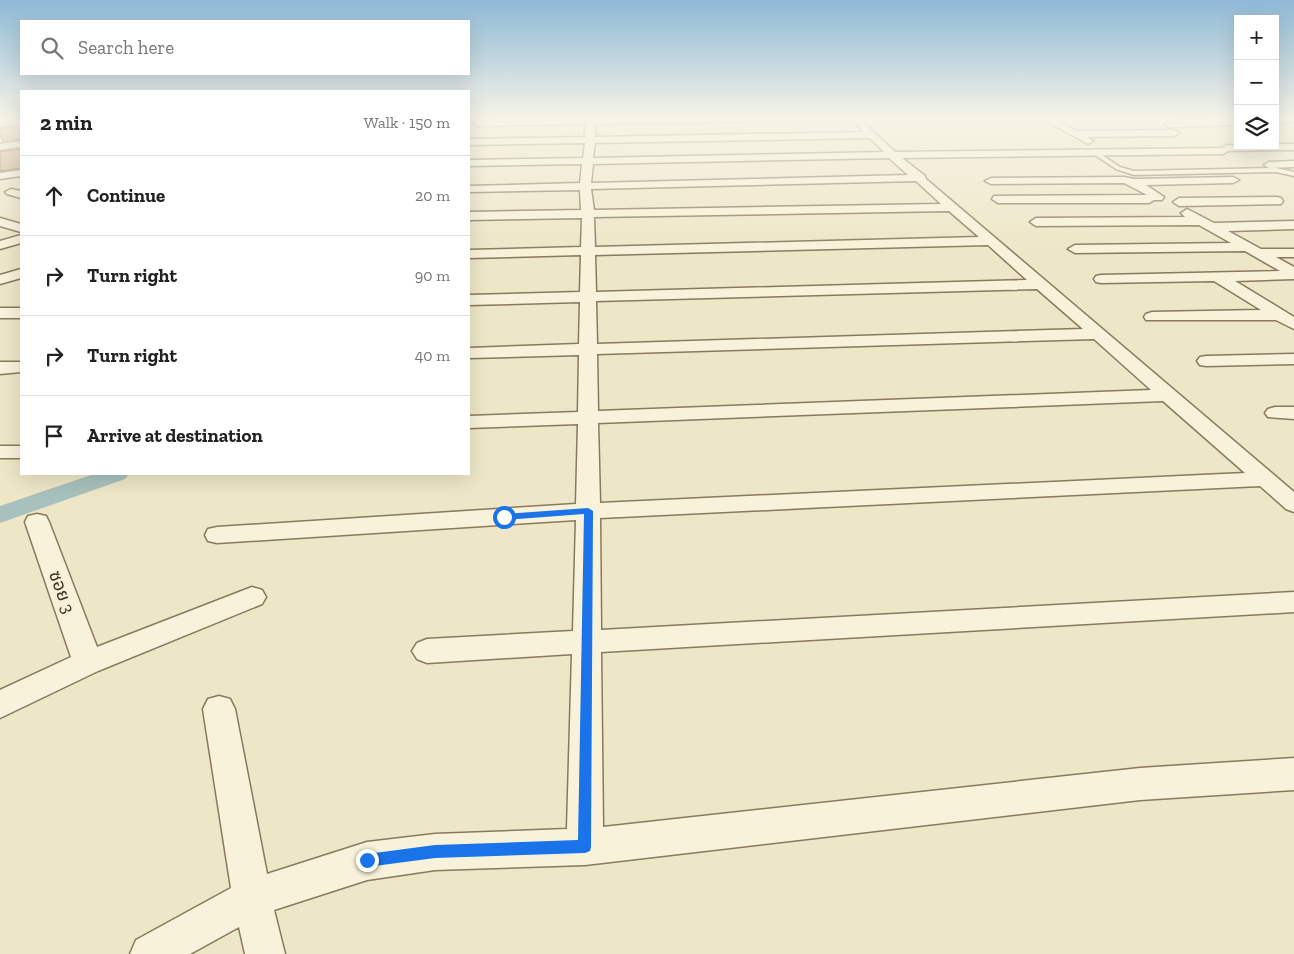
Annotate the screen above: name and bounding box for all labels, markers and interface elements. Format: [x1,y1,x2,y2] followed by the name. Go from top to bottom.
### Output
[1234,15,1279,150] map controls
[1234,15,1279,60] button: +
[20,20,470,75] search box
[38,34,66,62] icon: search
[78,36,174,59] text: Search here
[1234,60,1279,105] button: −
[1234,105,1279,150] button: layers
[40,110,92,135] text: 2 min
[364,113,450,132] text: Walk · 150 m
[40,182,68,210] icon: ahead
[87,184,165,207] text: Continue
[415,186,450,205] text: 20 m
[40,262,68,290] icon: right
[87,264,177,287] text: Turn right
[415,266,450,285] text: 90 m
[40,342,68,370] icon: right
[87,344,177,367] text: Turn right
[415,346,450,365] text: 40 m
[40,422,68,450] icon: arrive
[87,424,263,447] text: Arrive at destination
[493,506,516,529] route start
[44,568,80,617] street label: ซอย 3
[356,849,379,872] route end

